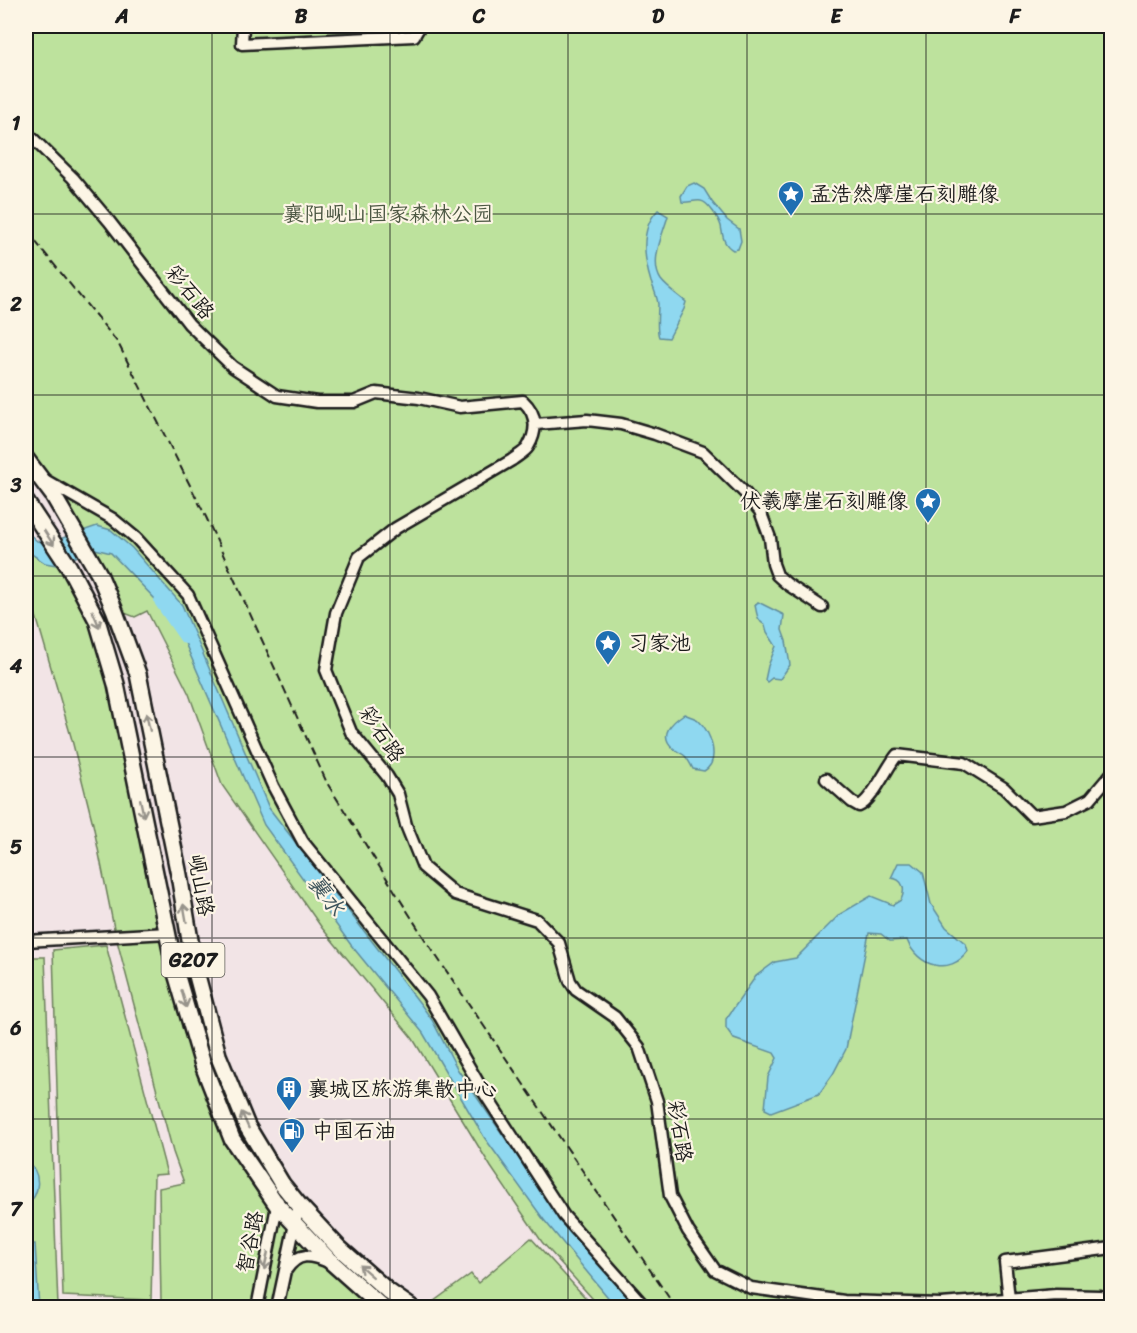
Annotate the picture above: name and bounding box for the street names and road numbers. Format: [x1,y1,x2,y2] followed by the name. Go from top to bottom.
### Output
[155,256,225,328] street label: 彩石路
[349,697,415,771] street label: 彩石路
[177,851,225,919] street label: 岘山路
[162,943,224,977] road number: G207
[656,1097,704,1165] street label: 彩石路
[225,1207,275,1277] street label: 智谷路

